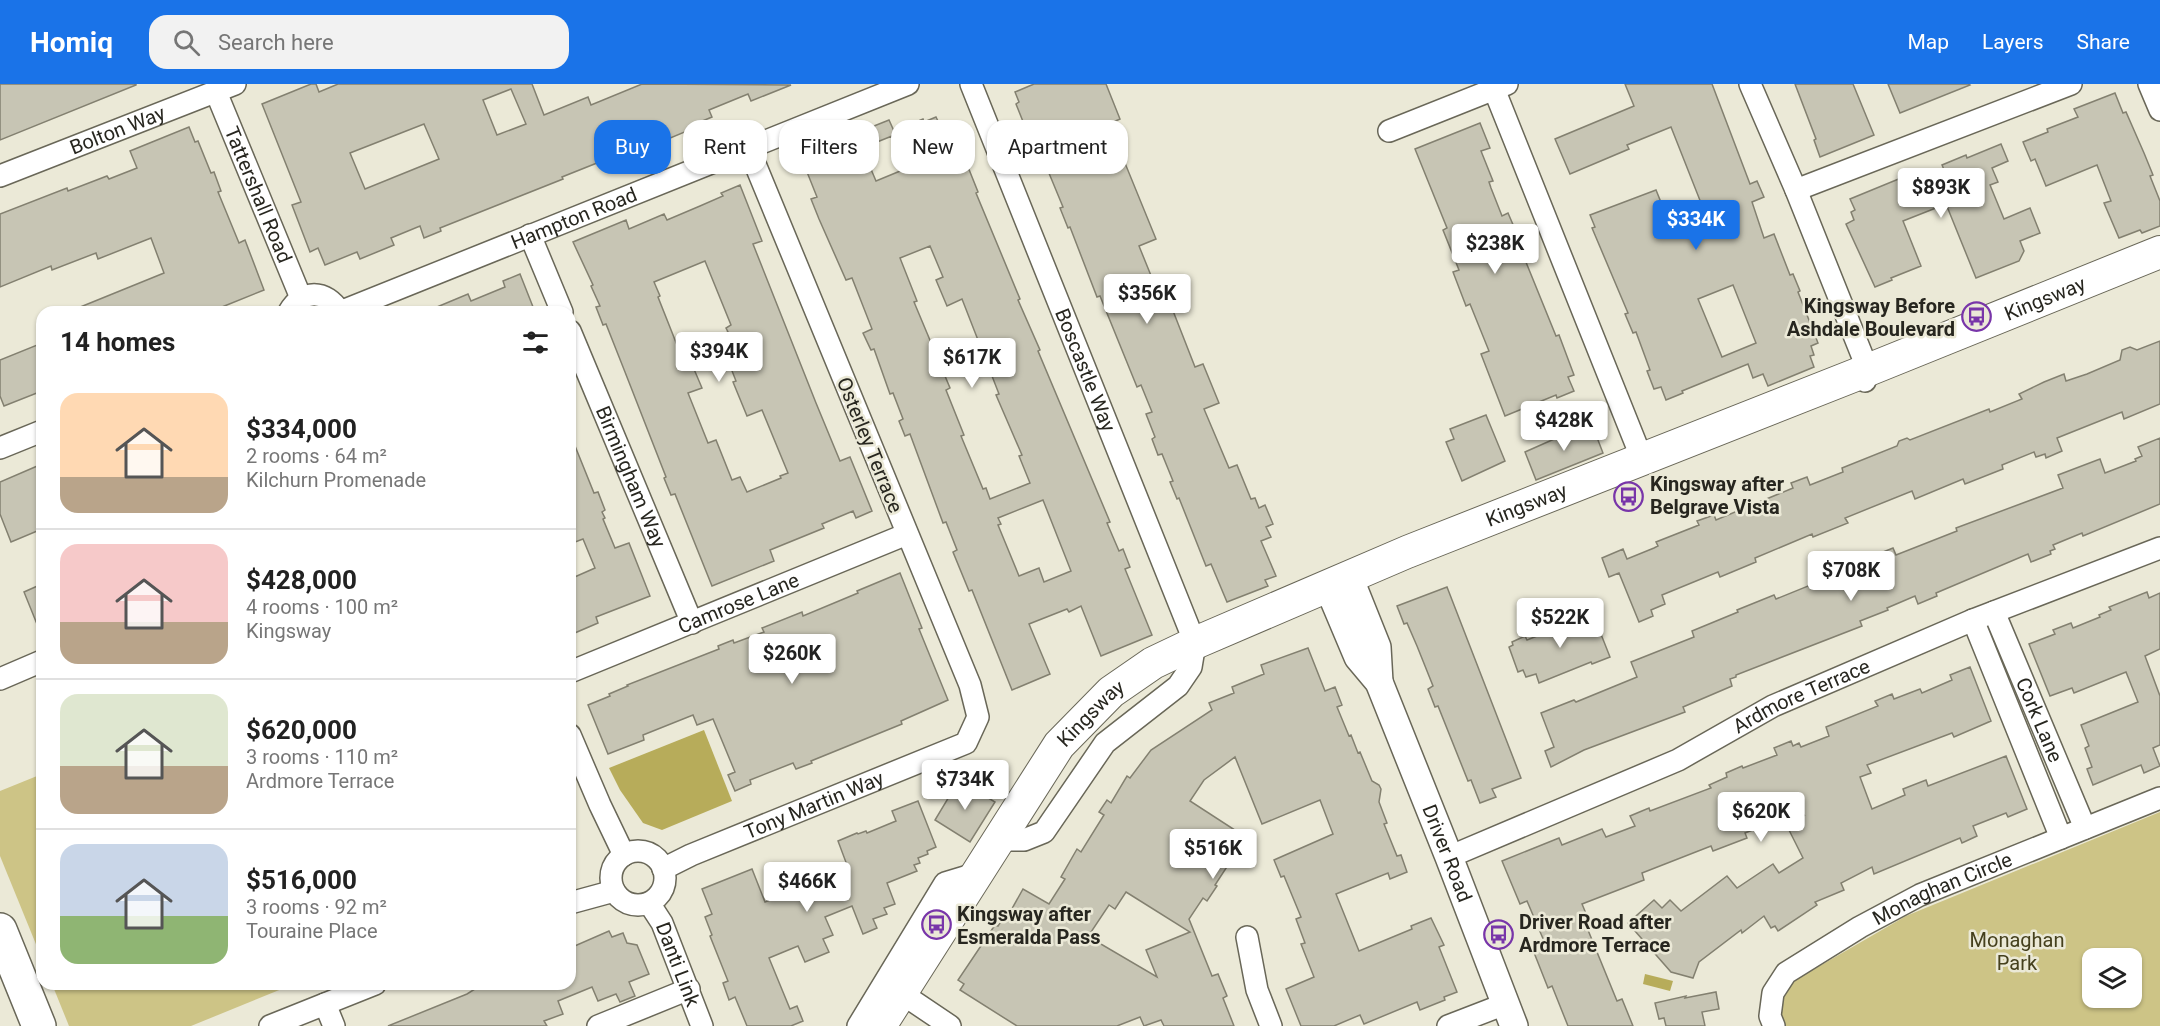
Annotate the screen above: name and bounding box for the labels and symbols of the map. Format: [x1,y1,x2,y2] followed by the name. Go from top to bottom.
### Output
[66,100,169,159] street label: Bolton Way
[220,123,297,266] street label: Tattershall Road
[1899,168,1983,219] pin: $893K
[507,182,640,254] street label: Hampton Road
[1654,200,1738,251] pin: $334K
[1453,224,1537,275] pin: $238K
[2001,271,2089,326] street label: Kingsway
[1105,274,1189,325] pin: $356K
[1787,294,1955,341] place label: Kingsway Before Ashdale Boulevard
[1960,301,1992,333] bus stop icon: Kingsway Before Ashdale Boulevard
[1050,305,1121,435] street label: Boscastle Way
[677,332,761,383] pin: $394K
[930,338,1014,389] pin: $617K
[832,374,908,516] street label: Osterley Terrace
[1522,401,1606,452] pin: $428K
[591,403,671,552] street label: Birmingham Way
[1650,472,1785,519] place label: Kingsway after Belgrave Vista
[1482,478,1571,532] street label: Kingsway
[1613,480,1645,512] bus stop icon: Kingsway after Belgrave Vista
[1809,551,1893,602] pin: $708K
[674,568,803,639] street label: Camrose Lane
[1518,598,1602,649] pin: $522K
[750,634,834,685] pin: $260K
[1729,654,1873,738] street label: Ardmore Terrace
[1052,674,1129,752] street label: Kingsway
[2011,674,2068,766] street label: Cork Lane
[923,760,1007,811] pin: $734K
[741,766,888,844] street label: Tony Martin Way
[1719,792,1803,843] pin: $620K
[1417,801,1477,905] street label: Driver Road
[1171,829,1255,880] pin: $516K
[1868,847,2016,930] street label: Monaghan Circle
[765,862,849,913] pin: $466K
[957,902,1101,949] place label: Kingsway after Esmeralda Pass
[920,909,952,941] bus stop icon: Kingsway after Esmeralda Pass
[1519,910,1672,957] place label: Driver Road after Ardmore Terrace
[1482,918,1514,950] bus stop icon: Driver Road after Ardmore Terrace
[651,919,705,1010] street label: Danti Link
[1970,928,2064,975] park label: Monaghan Park

